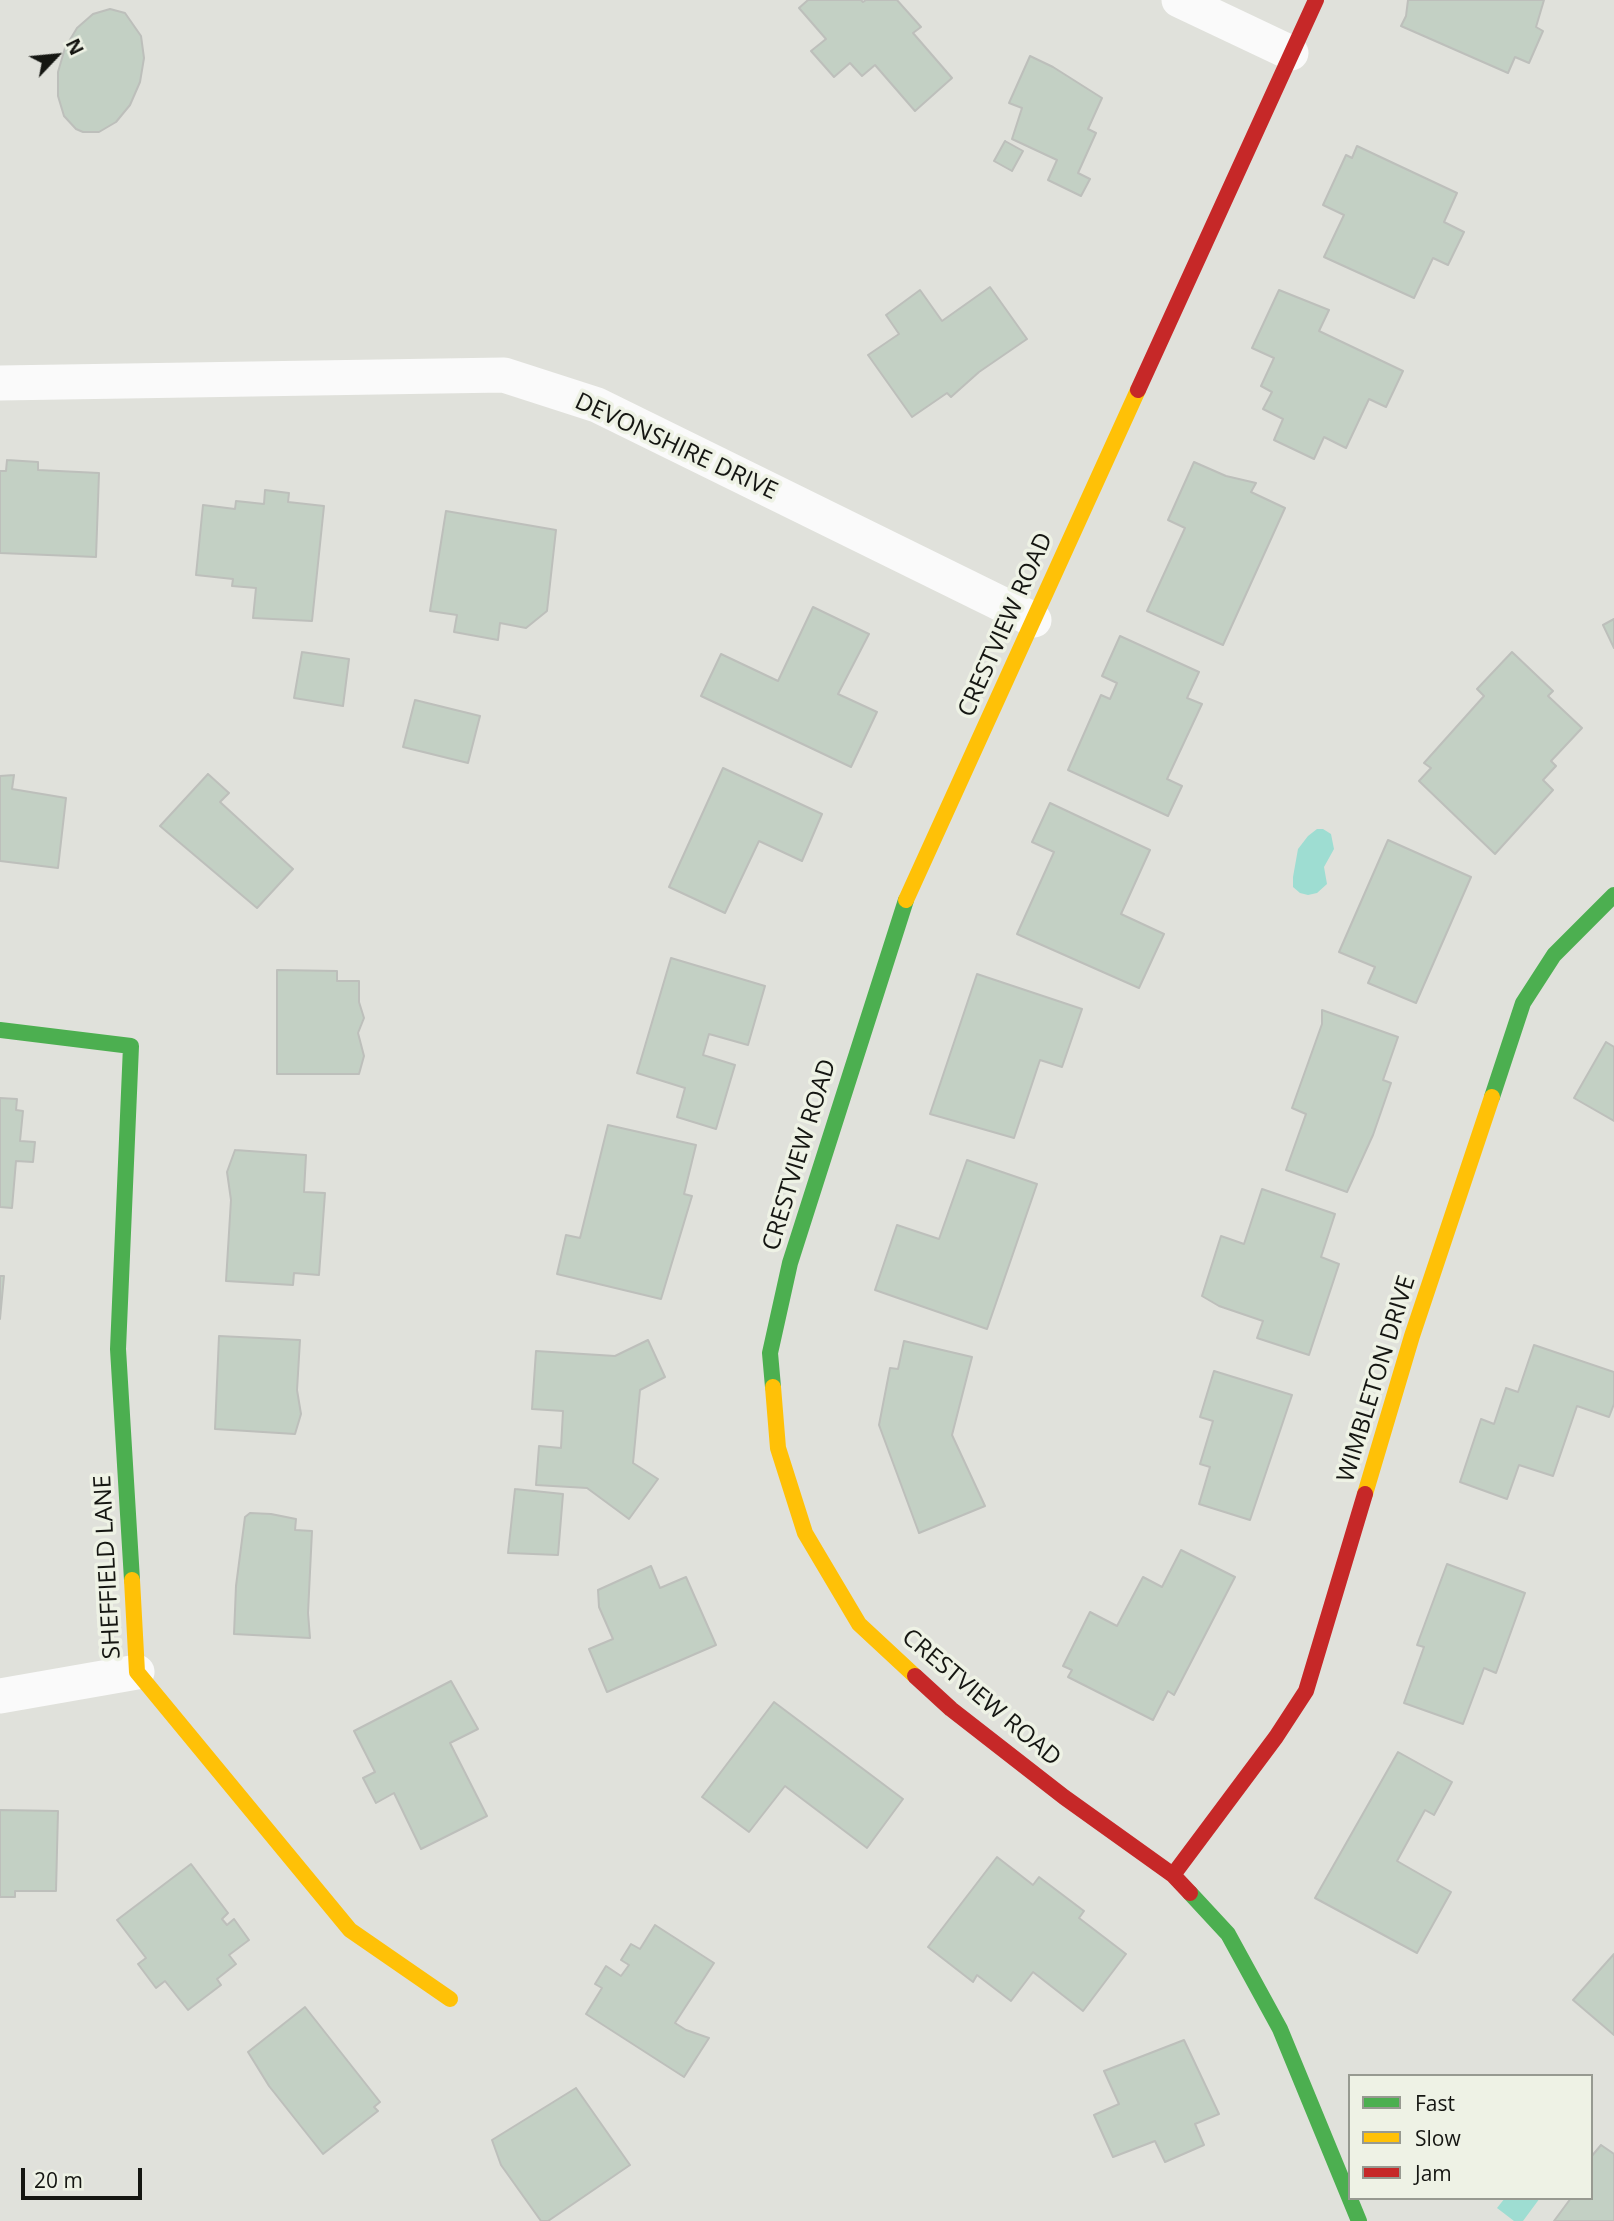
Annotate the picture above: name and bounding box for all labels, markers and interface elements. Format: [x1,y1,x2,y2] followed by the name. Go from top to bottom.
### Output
[21,21,91,91] north arrow
[60,34,90,59] text: N
[570,387,782,507] street label: DEVONSHIRE DRIVE
[952,528,1060,722] street label: CRESTVIEW ROAD
[757,1056,843,1254] street label: CRESTVIEW ROAD
[1332,1272,1422,1486] street label: WIMBLETON DRIVE
[89,1474,127,1660] street label: SHEFFIELD LANE
[896,1623,1066,1773] street label: CRESTVIEW ROAD
[1348,2074,1593,2200] legend
[1415,2089,1455,2117] text: Fast
[1415,2124,1461,2152] text: Slow
[24,2154,145,2198] scale bar
[1415,2159,1452,2187] text: Jam
[34,2166,83,2194] text: 20 m

